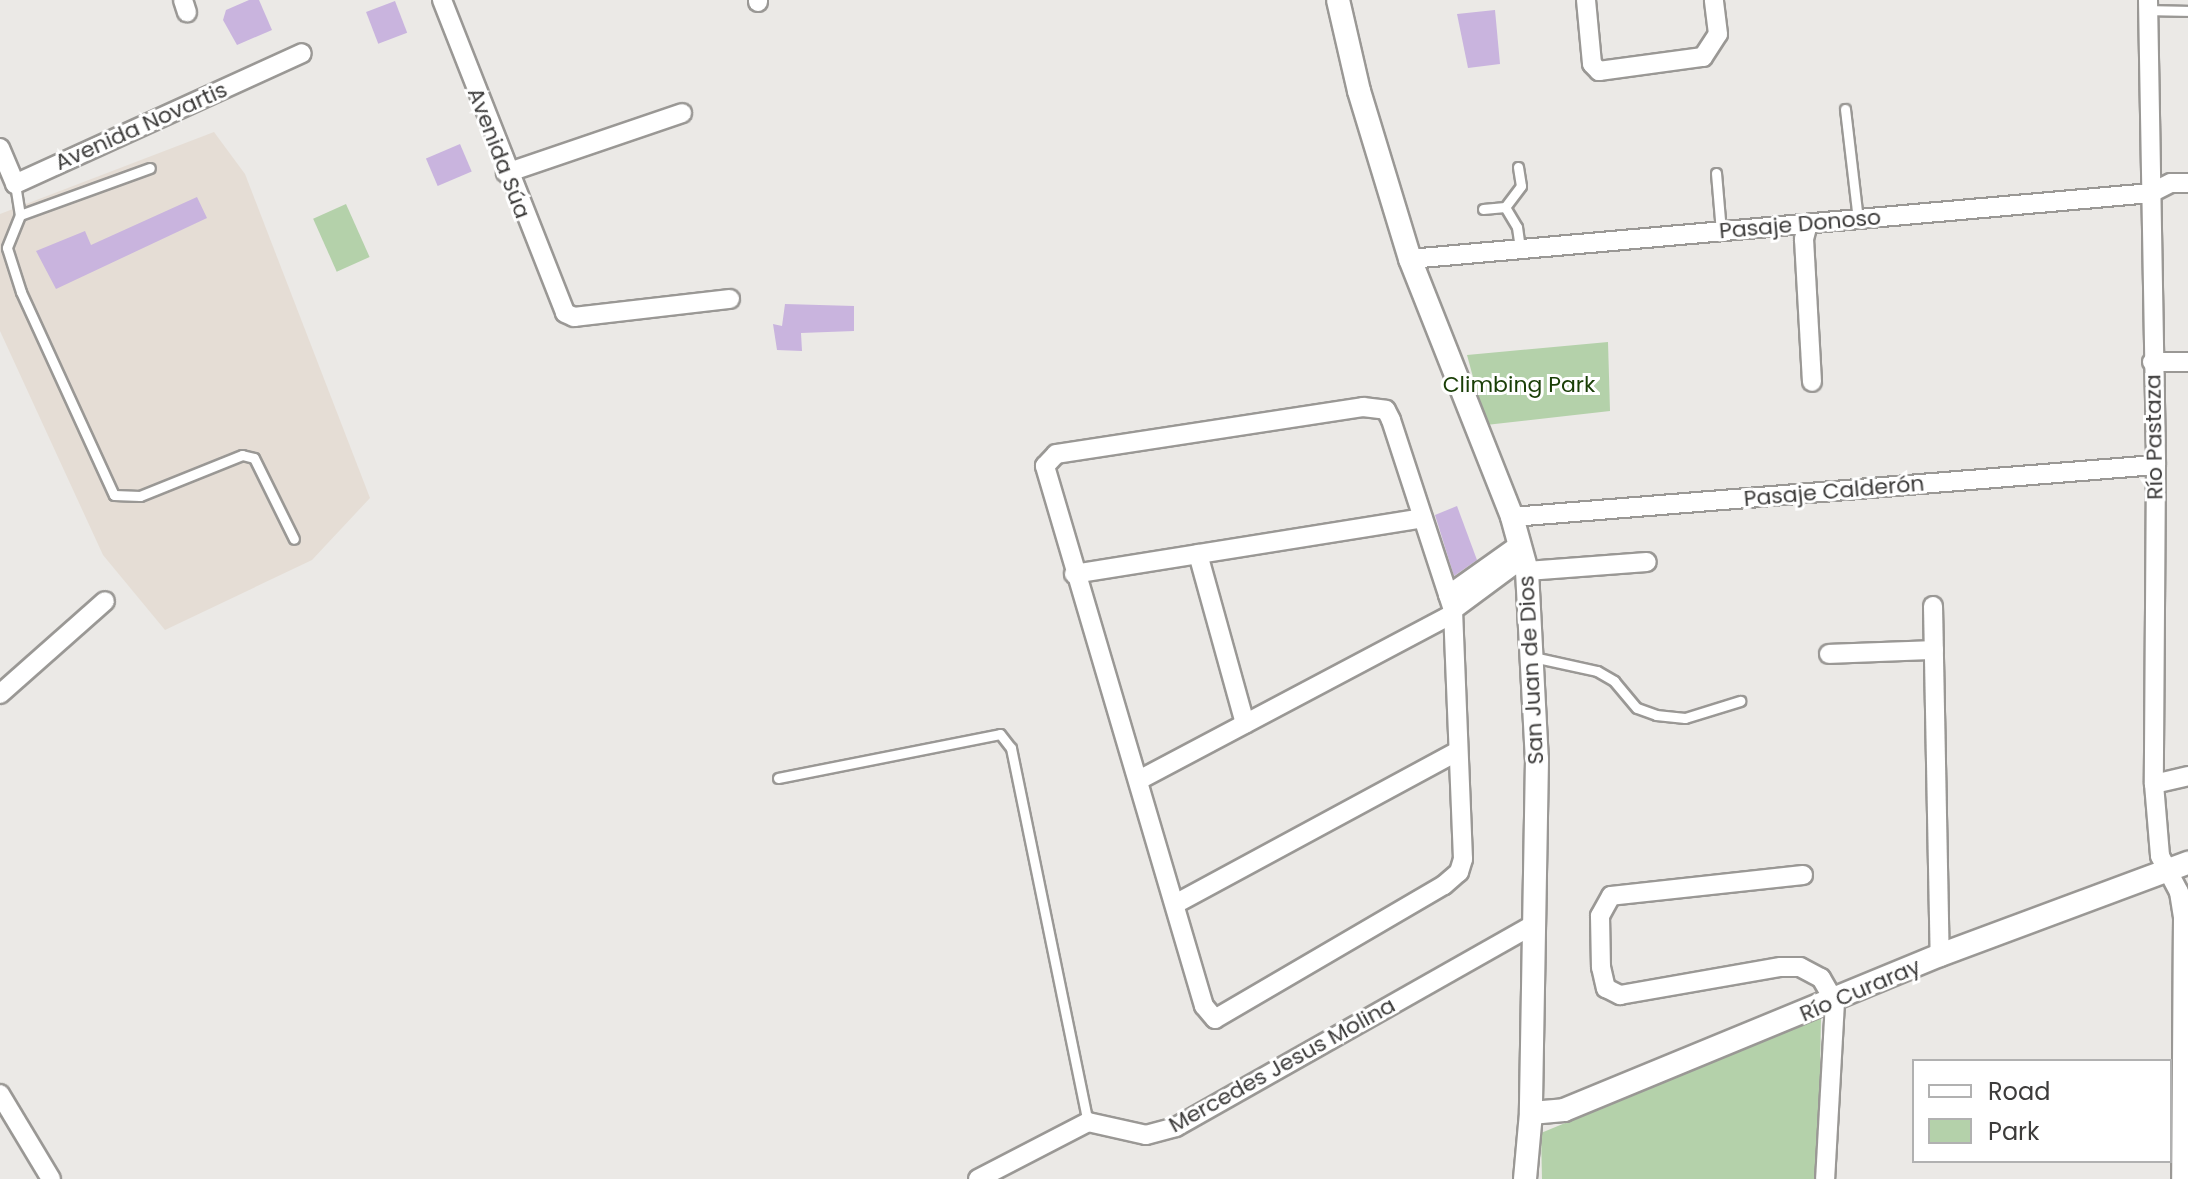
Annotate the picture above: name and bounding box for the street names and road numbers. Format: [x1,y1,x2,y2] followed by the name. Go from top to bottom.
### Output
[51,76,231,176] street label: Avenida Novartis
[462,84,536,222] street label: Avenida Súa
[1718,204,1882,244] street label: Pasaje Donoso
[2140,374,2168,500] street label: Río Pastaza
[1743,470,1925,512] street label: Pasaje Calderón
[1513,575,1549,765] street label: San Juan de Dios
[1796,953,1924,1027] street label: Río Curaray
[1164,992,1400,1138] street label: Mercedes Jesus Molina

